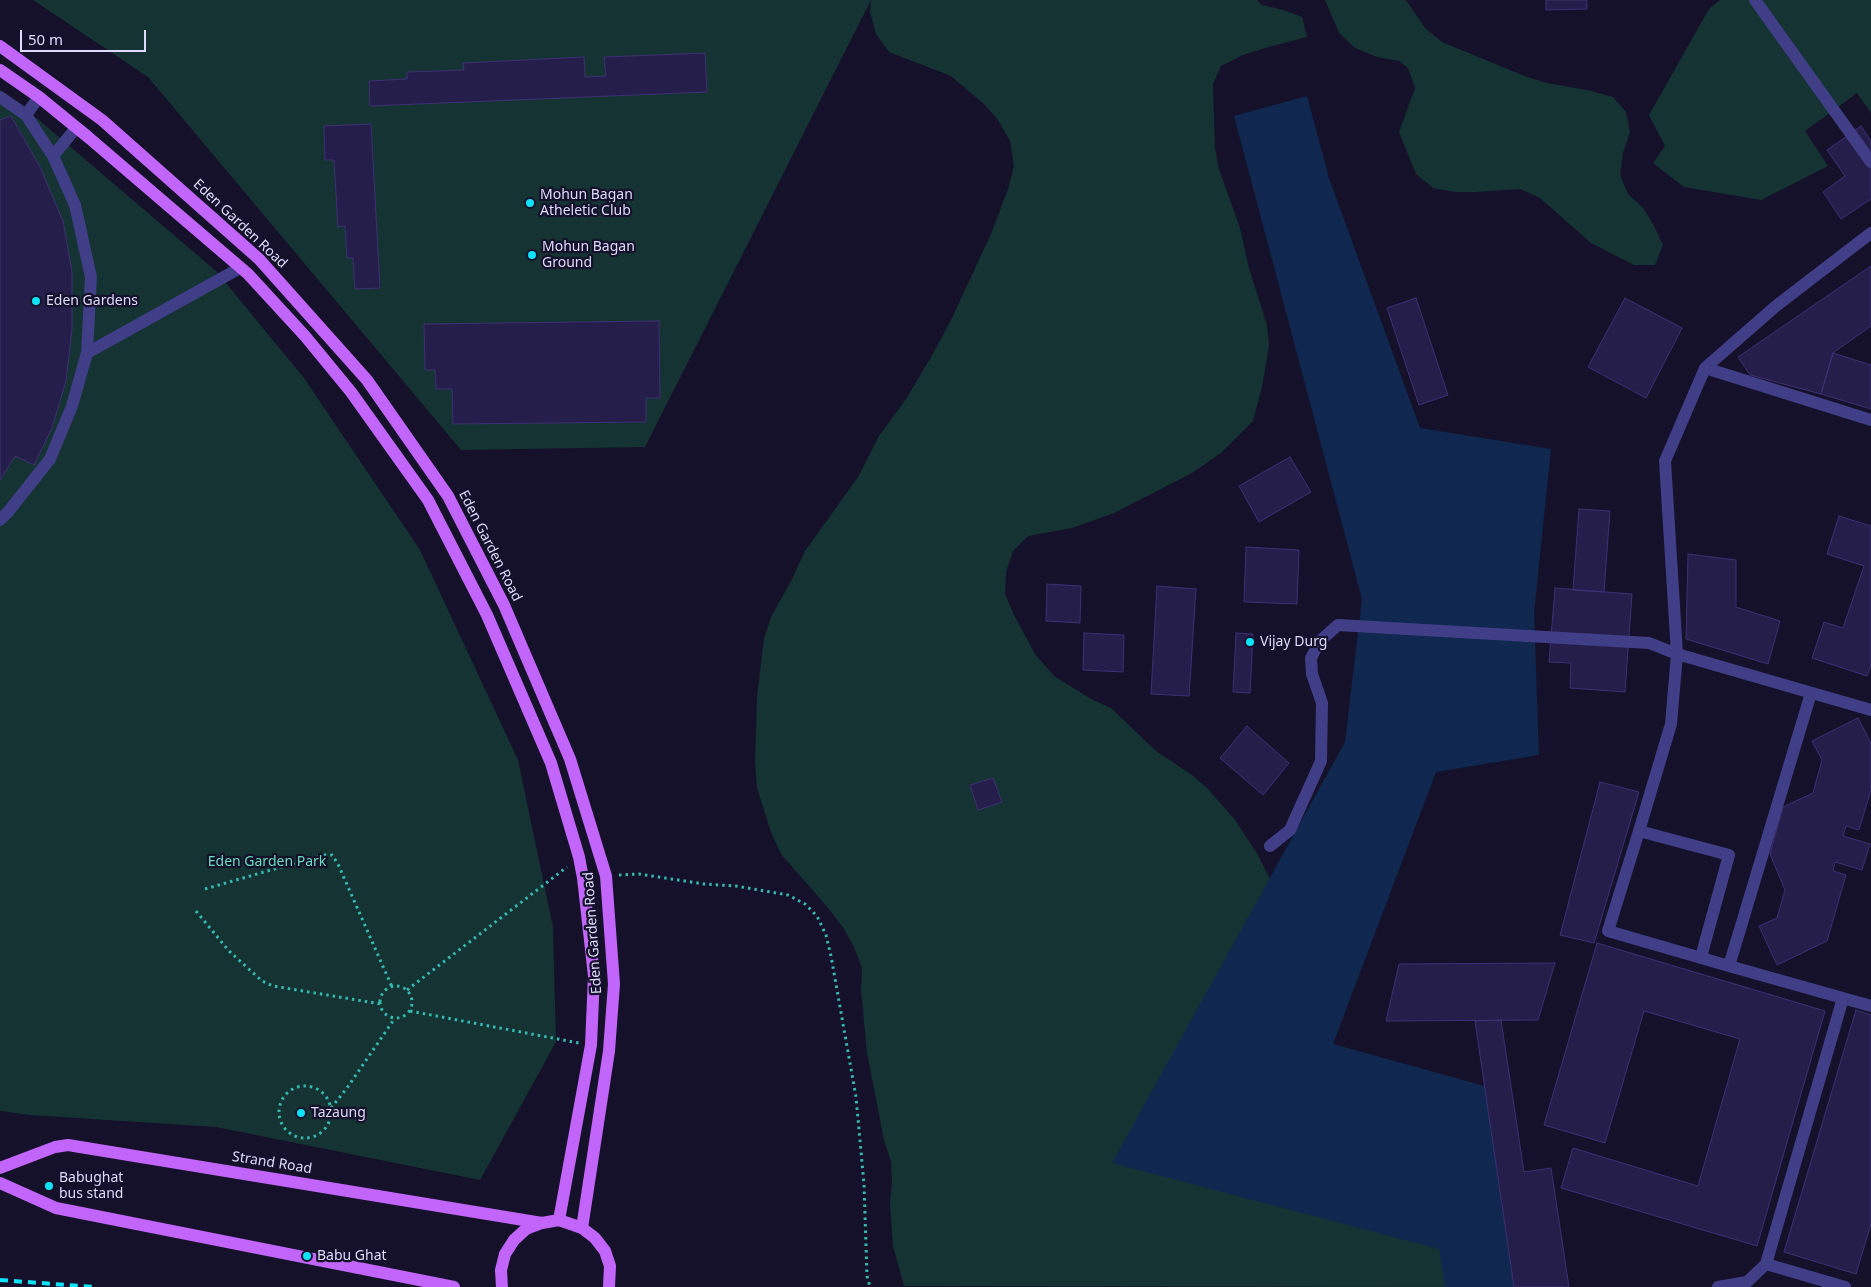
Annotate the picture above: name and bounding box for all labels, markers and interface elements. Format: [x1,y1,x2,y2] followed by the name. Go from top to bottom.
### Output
[22,20,149,52] scale bar
[28,29,63,49] text: 50 m
[189,176,291,272] street label: Eden Garden Road
[540,187,633,220] place label: Mohun Bagan Atheletic Club
[524,197,536,209] marker: Mohun Bagan Atheletic Club
[542,239,635,272] place label: Mohun Bagan Ground
[526,249,538,261] marker: Mohun Bagan Ground
[46,293,138,309] place label: Eden Gardens
[30,295,42,307] marker: Eden Gardens
[455,488,525,604] street label: Eden Garden Road
[1260,634,1327,650] place label: Vijay Durg
[1244,636,1256,648] marker: Vijay Durg
[208,854,326,870] park label: Eden Garden Park
[580,871,606,995] street label: Eden Garden Road
[311,1105,366,1121] place label: Tazaung
[295,1107,307,1119] marker: Tazaung
[231,1148,313,1178] street label: Strand Road
[59,1170,123,1202] place label: Babughat bus stand
[43,1180,55,1192] marker: Babughat bus stand
[317,1248,387,1264] place label: Babu Ghat
[301,1250,313,1262] marker: Babu Ghat

